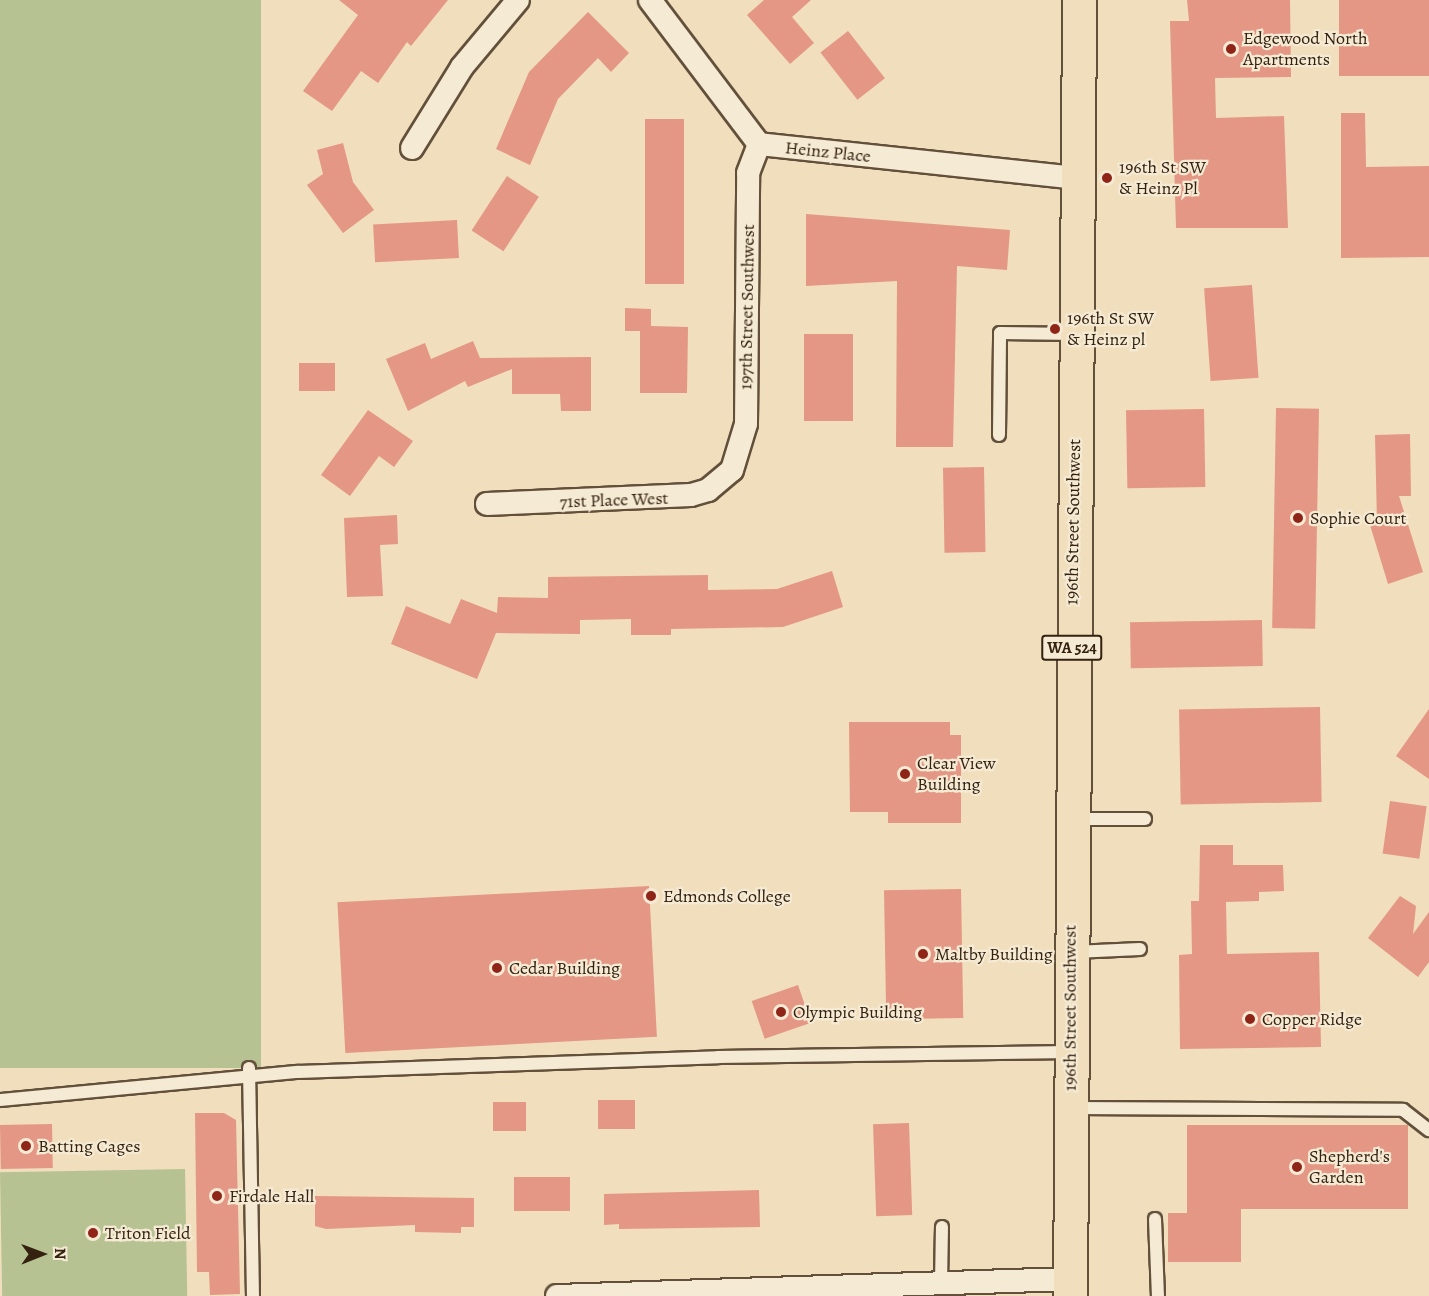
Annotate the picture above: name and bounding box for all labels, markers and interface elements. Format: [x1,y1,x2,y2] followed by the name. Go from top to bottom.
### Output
[1243,28,1367,70] place label: Edgewood North Apartments
[1224,42,1238,56] marker: Edgewood North Apartments
[784,137,872,167] street label: Heinz Place
[1119,157,1206,200] place label: 196th St SW & Heinz Pl
[1100,171,1114,185] marker: 196th St SW & Heinz Pl
[735,224,759,390] street label: 197th Street Southwest
[1067,308,1154,350] place label: 196th St SW & Heinz pl
[1048,322,1062,336] marker: 196th St SW & Heinz pl
[1061,439,1085,605] street label: 196th Street Southwest
[559,487,669,513] street label: 71st Place West
[1310,507,1406,529] place label: Sophie Court
[1291,511,1305,525] marker: Sophie Court
[1040,635,1104,661] road number: WA 524
[917,753,996,795] place label: Clear View Building
[898,767,912,781] marker: Clear View Building
[663,885,791,907] place label: Edmonds College
[644,889,658,903] marker: Edmonds College
[1059,925,1081,1091] street label: 196th Street Southwest
[935,943,1053,965] place label: Maltby Building
[916,947,930,961] marker: Maltby Building
[509,957,620,979] place label: Cedar Building
[490,961,504,975] marker: Cedar Building
[793,1001,922,1023] place label: Olympic Building
[774,1005,788,1019] marker: Olympic Building
[1262,1008,1362,1030] place label: Copper Ridge
[1243,1012,1257,1026] marker: Copper Ridge
[38,1135,141,1157] place label: Batting Cages
[19,1139,33,1153] marker: Batting Cages
[1309,1146,1390,1188] place label: Shepherd's Garden
[1290,1160,1304,1174] marker: Shepherd's Garden
[229,1185,314,1207] place label: Firdale Hall
[210,1189,224,1203] marker: Firdale Hall
[105,1222,191,1244] place label: Triton Field
[12,1224,72,1284] north arrow
[86,1226,100,1240] marker: Triton Field
[49,1248,71,1260] text: N

